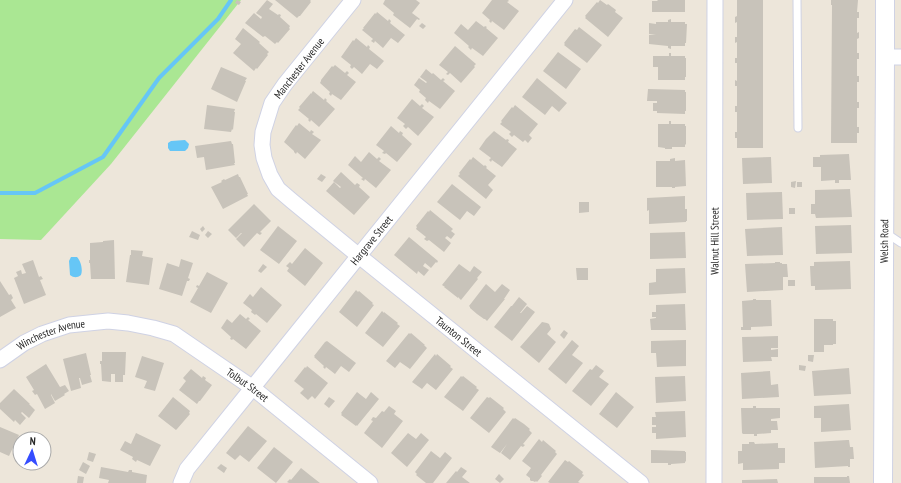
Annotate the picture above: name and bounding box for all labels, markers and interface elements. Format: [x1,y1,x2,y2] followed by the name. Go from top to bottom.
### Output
[271,34,327,101] street label: Manchester Avenue
[707,207,722,275] street label: Walnut Hill Street
[347,213,395,268] street label: Hargrave Street
[877,219,891,263] street label: Welsh Road
[433,313,485,359] street label: Taunton Street
[14,316,86,353] street label: Winchester Avenue
[224,365,271,405] street label: Tolbut Street
[12,431,52,471] north arrow
[29,434,36,448] text: N

